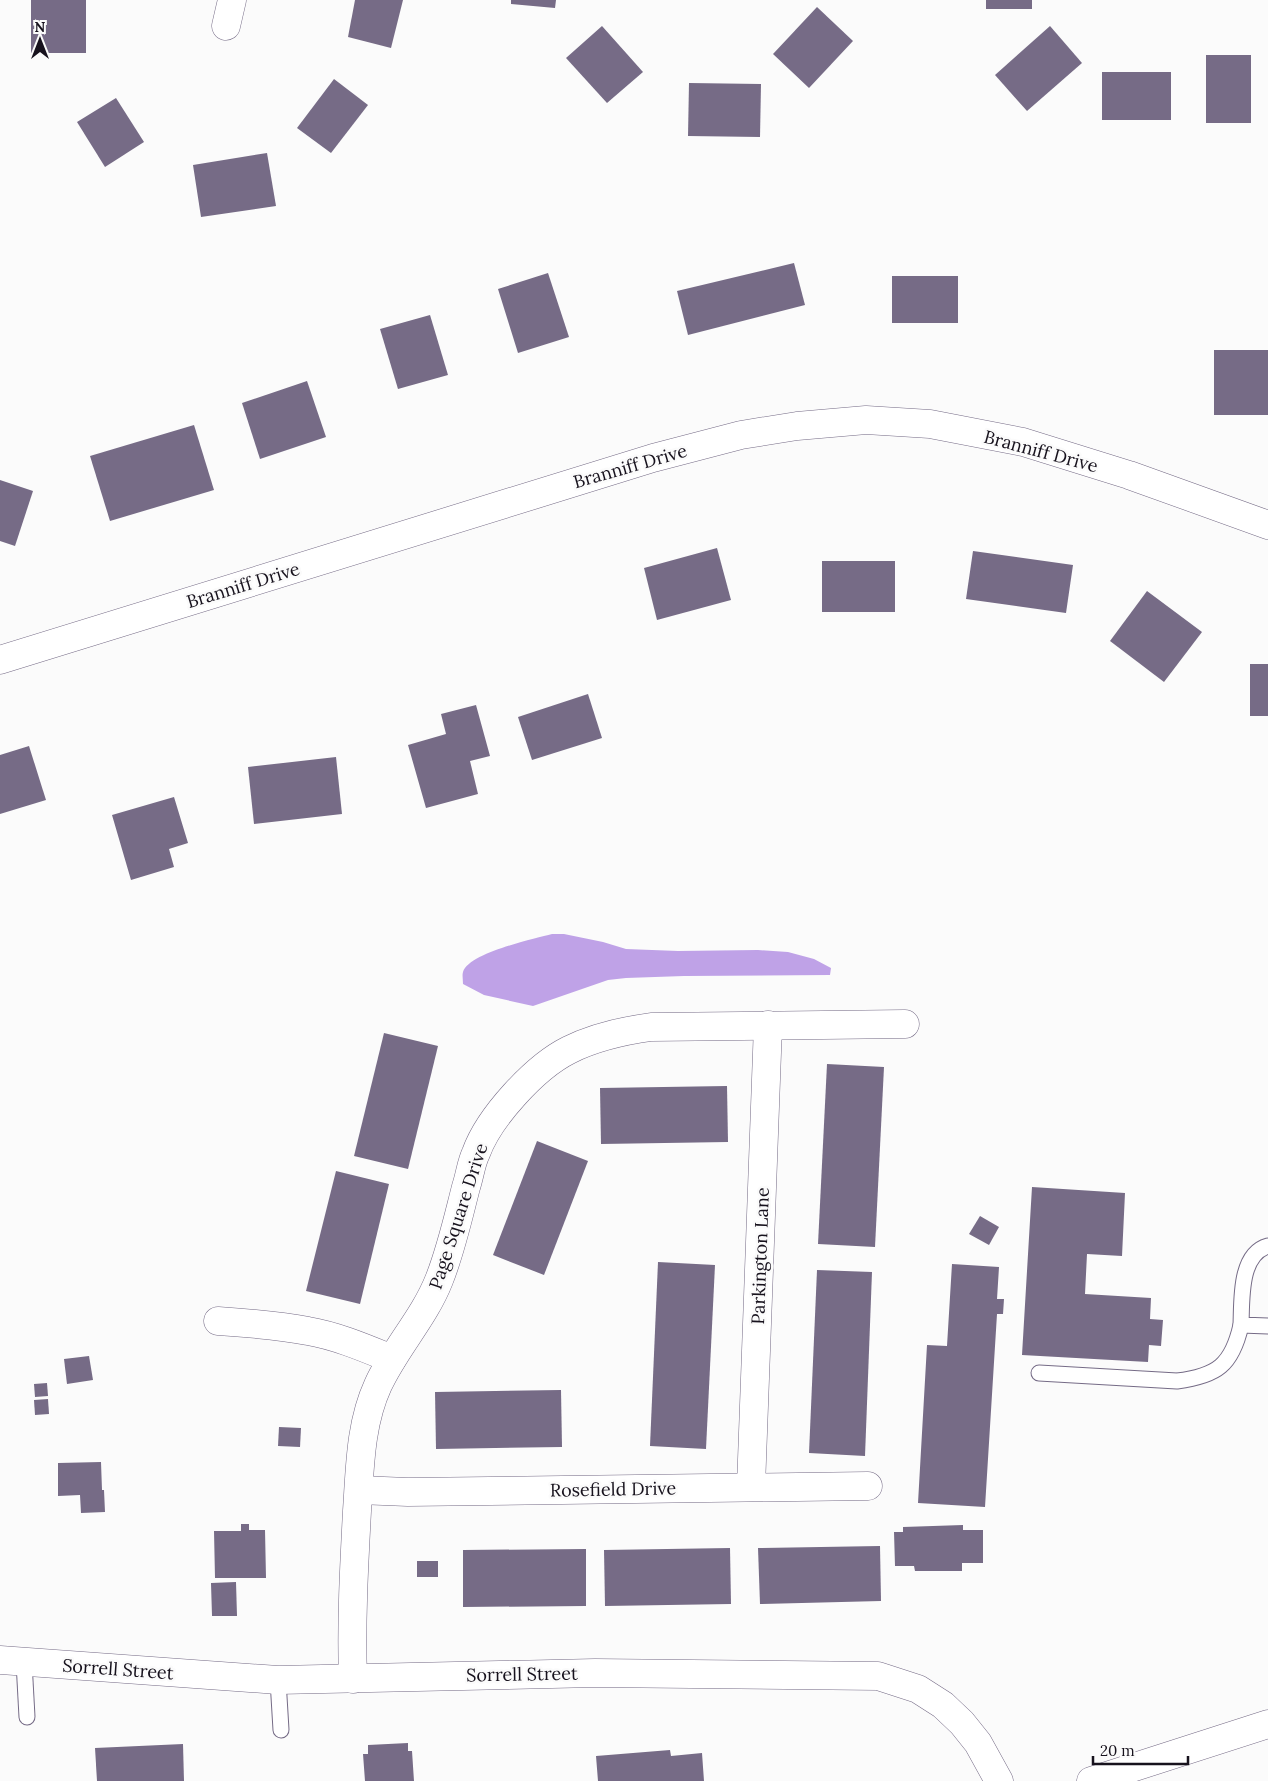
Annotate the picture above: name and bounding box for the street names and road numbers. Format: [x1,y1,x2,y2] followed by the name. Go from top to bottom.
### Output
[982,425,1101,477] street label: Branniff Drive
[571,439,690,493] street label: Branniff Drive
[184,557,303,613] street label: Branniff Drive
[424,1140,493,1292] street label: Page Square Drive
[746,1187,774,1325] street label: Parkington Lane
[550,1476,677,1502] street label: Rosefield Drive
[62,1654,174,1684] street label: Sorrell Street
[466,1662,578,1686] street label: Sorrell Street

